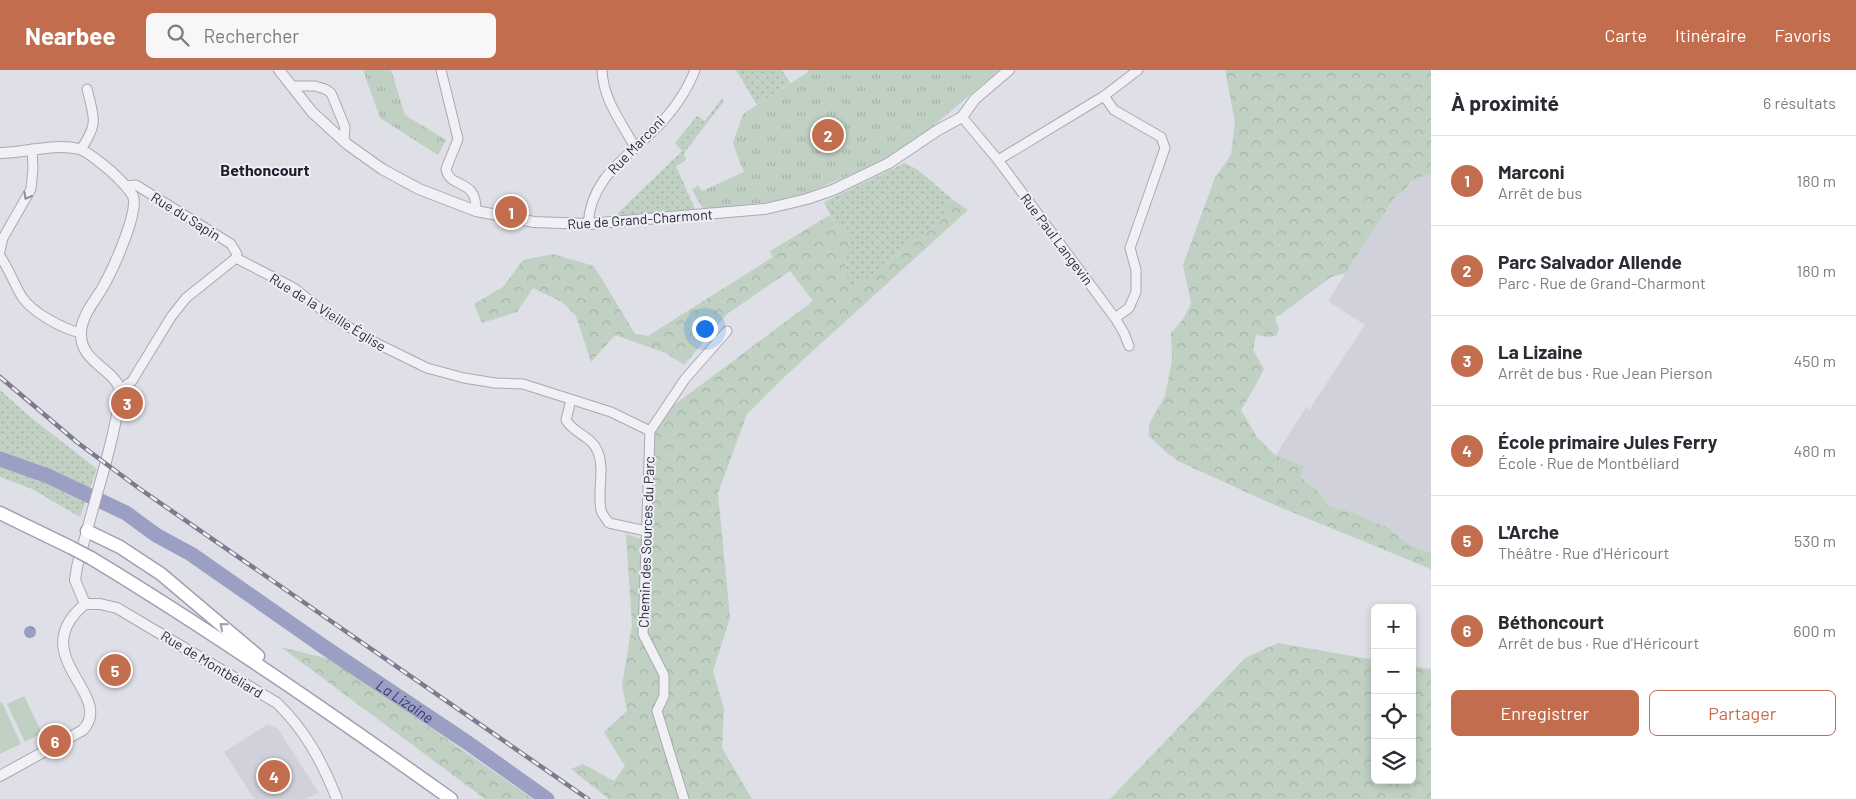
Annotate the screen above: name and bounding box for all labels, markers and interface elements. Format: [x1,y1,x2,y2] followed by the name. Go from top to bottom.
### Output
[146,13,496,58] search box
[25,21,116,50] text: Nearbee
[164,21,192,49] icon: search
[204,24,299,47] text: Rechercher
[1604,24,1647,46] text: Carte
[1675,24,1746,46] text: Itinéraire
[1774,24,1831,46] text: Favoris
[1451,90,1559,115] text: À proximité
[1763,93,1836,112] text: 6 résultats
[604,112,668,178] street label: Rue Marconi
[812,116,844,154] pin: 2
[220,160,310,179] district label: Bethoncourt
[1498,160,1565,183] text: Marconi
[1464,171,1470,190] text: 1
[1797,171,1836,190] text: 180 m
[1498,183,1582,202] text: Arrêt de bus
[148,188,224,244] street label: Rue du Sapin
[1017,190,1097,288] street label: Rue Paul Langevin
[23,191,33,200] one-way arrow
[495,193,527,231] pin: 1
[567,205,713,233] street label: Rue de Grand-Charmont
[1498,250,1682,273] text: Parc Salvador Allende
[1463,261,1471,280] text: 2
[1797,261,1836,280] text: 180 m
[267,269,389,355] street label: Rue de la Vieille Église
[1498,273,1706,292] text: Parc · Rue de Grand-Charmont
[692,316,718,342] your location
[1498,340,1583,363] text: La Lizaine
[1463,351,1471,370] text: 3
[1793,351,1836,370] text: 450 m
[1498,363,1713,382] text: Arrêt de bus · Rue Jean Pierson
[111,384,143,422] pin: 3
[1498,430,1717,453] text: École primaire Jules Ferry
[1462,441,1472,460] text: 4
[1793,441,1836,460] text: 480 m
[1498,453,1679,472] text: École · Rue de Montbéliard
[635,456,657,628] street label: Chemin des Sources du Parc
[1498,520,1559,543] text: L'Arche
[1463,531,1471,550] text: 5
[1794,531,1836,550] text: 530 m
[1498,543,1669,562] text: Théâtre · Rue d'Héricourt
[1371,604,1416,784] map controls
[1371,604,1416,649] button: +
[1498,610,1604,633] text: Béthoncourt
[1463,621,1471,640] text: 6
[1793,621,1836,640] text: 600 m
[220,622,229,631] one-way arrow
[158,627,266,701] street label: Rue de Montbéliard
[1498,633,1699,652] text: Arrêt de bus · Rue d'Héricourt
[1371,649,1416,694] button: −
[99,651,131,689] pin: 5
[373,676,437,727] water label: La Lizaine
[1451,690,1639,736] button: Enregistrer
[1649,690,1836,736] button: Partager
[1371,694,1416,739] button: locate
[39,722,71,760] pin: 6
[1371,739,1416,784] button: layers
[258,757,290,795] pin: 4

